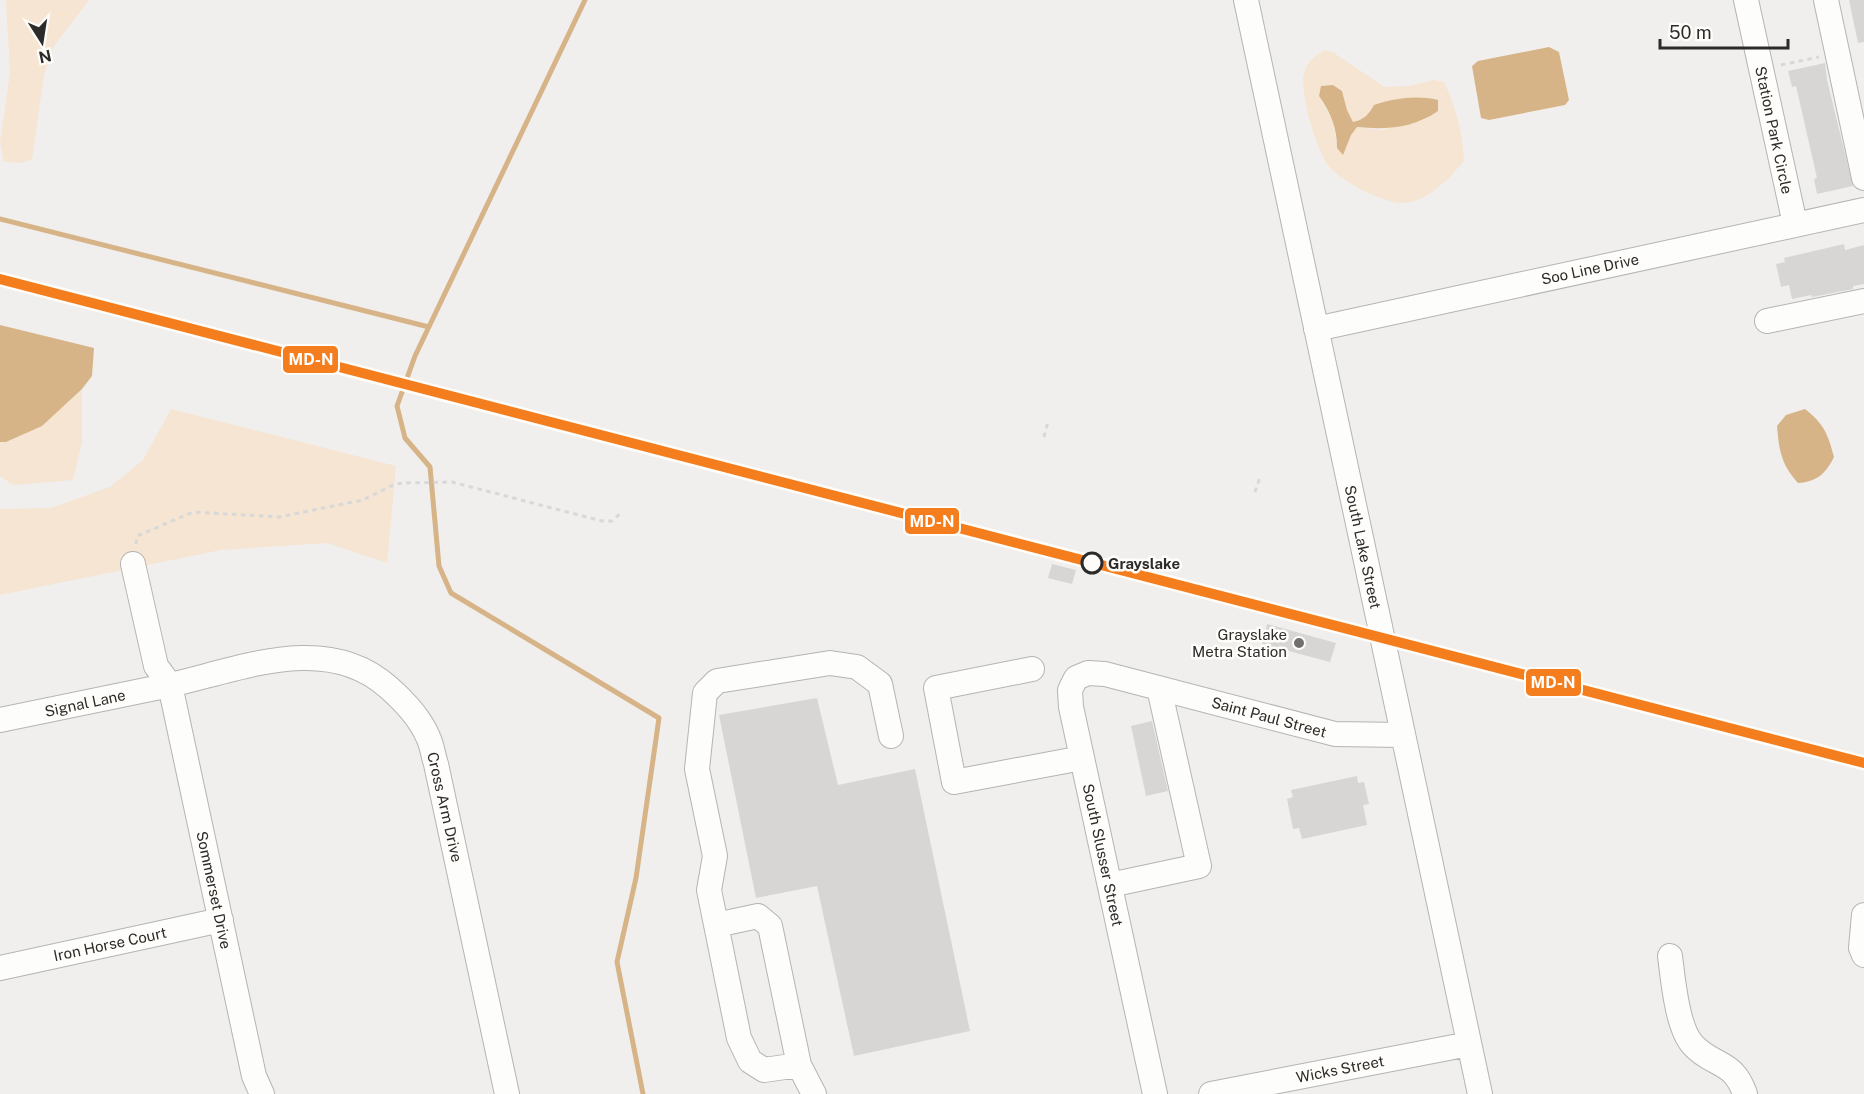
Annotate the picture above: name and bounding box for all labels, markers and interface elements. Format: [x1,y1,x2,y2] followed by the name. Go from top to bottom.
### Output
[12,12,72,72] north arrow
[1660,12,1788,50] scale bar
[1669,22,1712,43] text: 50 m
[37,46,53,67] text: N
[1752,65,1796,195] street label: Station Park Circle
[1540,250,1640,288] street label: Soo Line Drive
[282,345,339,374] line badge: MD-N
[289,350,334,369] text: MD-N
[1342,484,1384,611] street label: South Lake Street
[904,507,960,535] line badge: MD-N
[910,512,955,531] text: MD-N
[1081,552,1103,574] marker: Grayslake
[1108,555,1180,572] place label: Grayslake
[1192,626,1287,660] place label: Grayslake Metra Station
[1292,636,1306,650] marker: Grayslake Metra Station
[1525,668,1582,697] line badge: MD-N
[1531,673,1576,692] text: MD-N
[43,686,127,720] street label: Signal Lane
[1210,693,1329,741] street label: Saint Paul Street
[424,750,466,864] street label: Cross Arm Drive
[1080,782,1126,928] street label: South Slusser Street
[193,830,235,950] street label: Sommerset Drive
[52,924,168,964] street label: Iron Horse Court
[1295,1052,1386,1086] street label: Wicks Street

